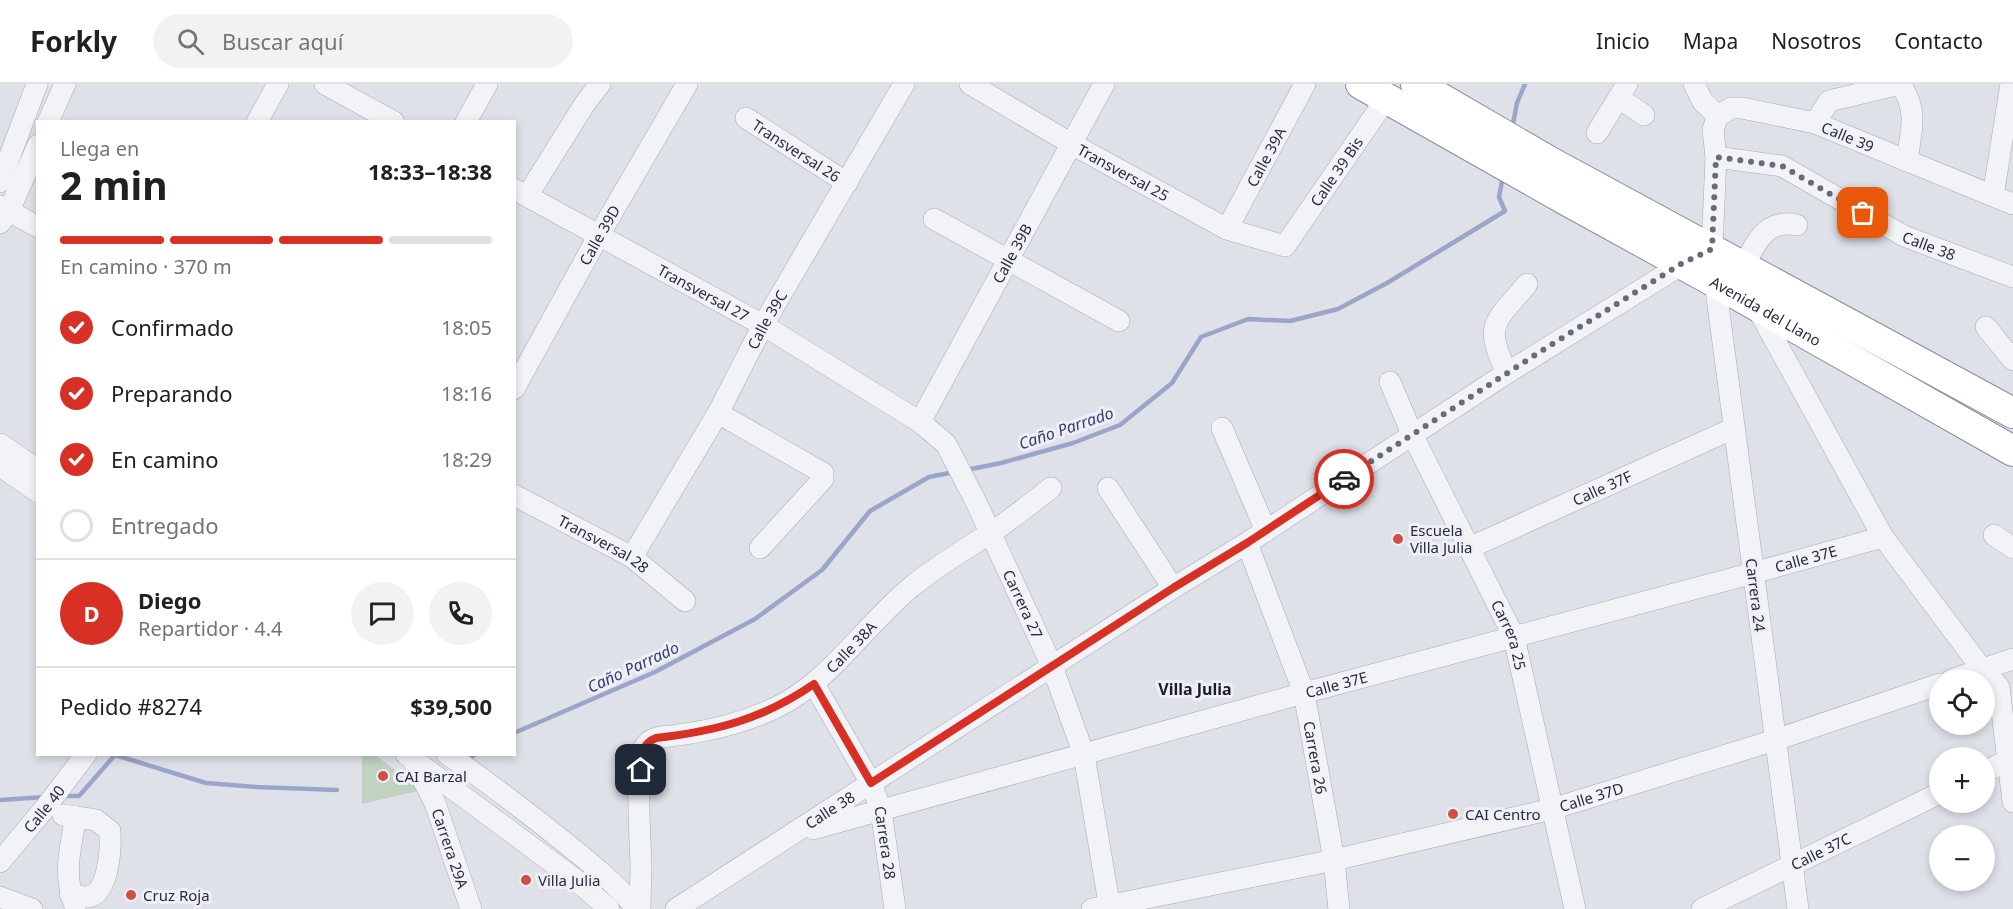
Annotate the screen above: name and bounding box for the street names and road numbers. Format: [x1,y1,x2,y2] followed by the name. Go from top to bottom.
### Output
[748,115,844,186] street label: Transversal 26
[1818,117,1877,156] street label: Calle 39
[1242,123,1290,190] street label: Calle 39A
[1305,133,1367,210] street label: Calle 39 Bis
[1074,139,1173,205] street label: Transversal 25
[574,201,624,269] street label: Calle 39D
[987,220,1036,287] street label: Calle 39B
[1900,226,1958,264] street label: Calle 38
[654,259,753,326] street label: Transversal 27
[1707,271,1825,350] street label: Avenida del Llano
[742,286,791,353] street label: Calle 39C
[1569,466,1635,510] street label: Calle 37F
[555,510,653,577] street label: Transversal 28
[1772,540,1839,577] street label: Calle 37E
[1742,557,1770,633] street label: Carrera 24
[999,566,1048,642] street label: Carrera 27
[1487,596,1531,672] street label: Carrera 25
[821,616,881,677] street label: Calle 38A
[1303,666,1370,702] street label: Calle 37E
[1299,719,1332,796] street label: Carrera 26
[1557,777,1626,816] street label: Calle 37D
[19,781,69,837] street label: Calle 40
[801,786,858,833] street label: Calle 38
[871,805,901,881] street label: Carrera 28
[428,806,473,892] street label: Carrera 29A
[1787,828,1855,874] street label: Calle 37C

